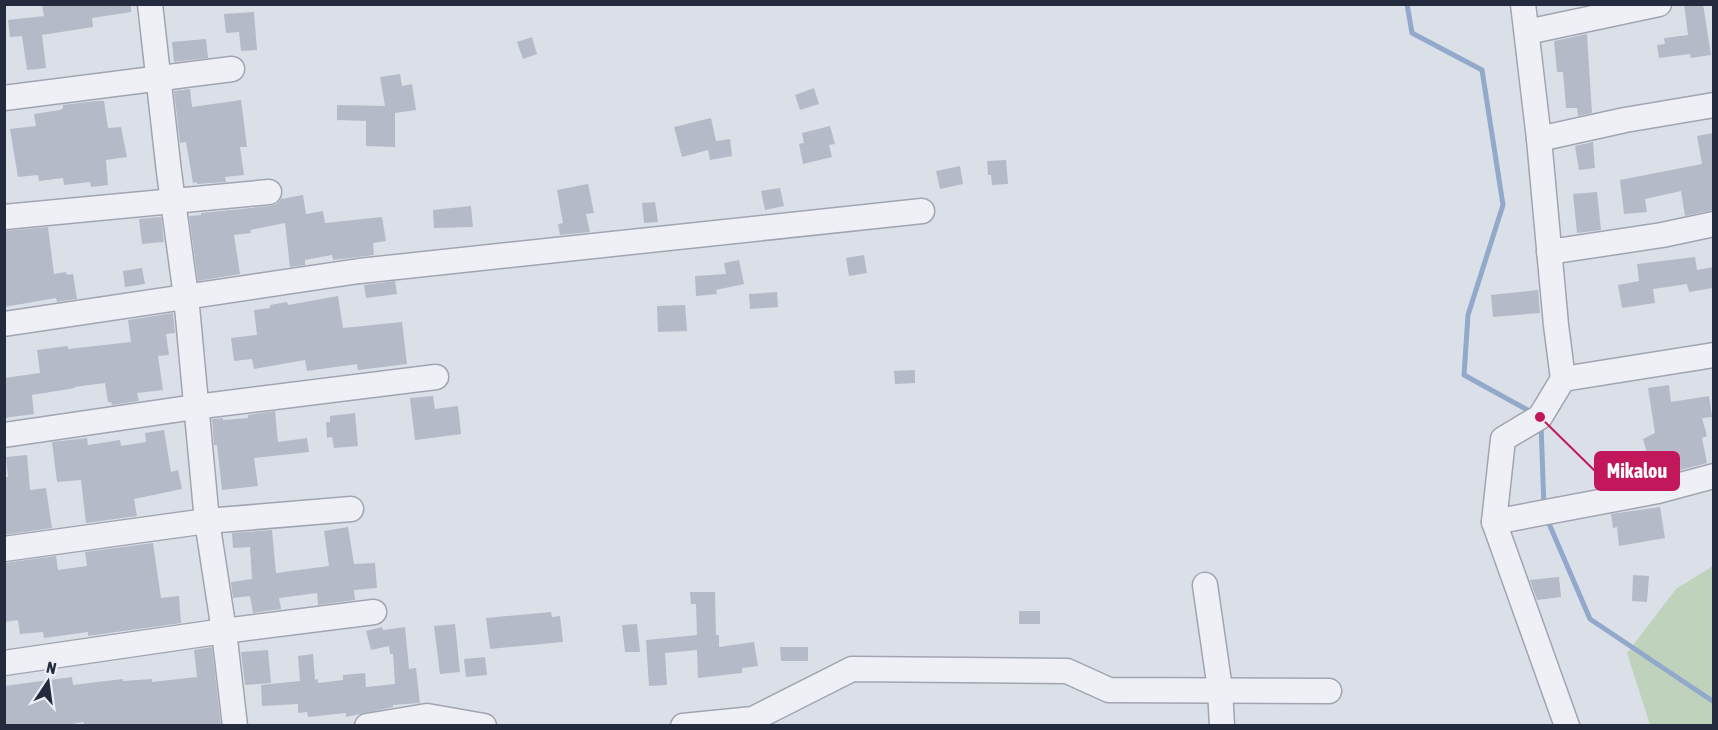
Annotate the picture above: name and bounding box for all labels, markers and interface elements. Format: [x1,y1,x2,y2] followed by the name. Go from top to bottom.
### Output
[1595,452,1679,490] callout: Mikalou
[1607,459,1667,482] text: Mikalou
[18,652,78,712] north arrow
[45,658,58,677] text: N

